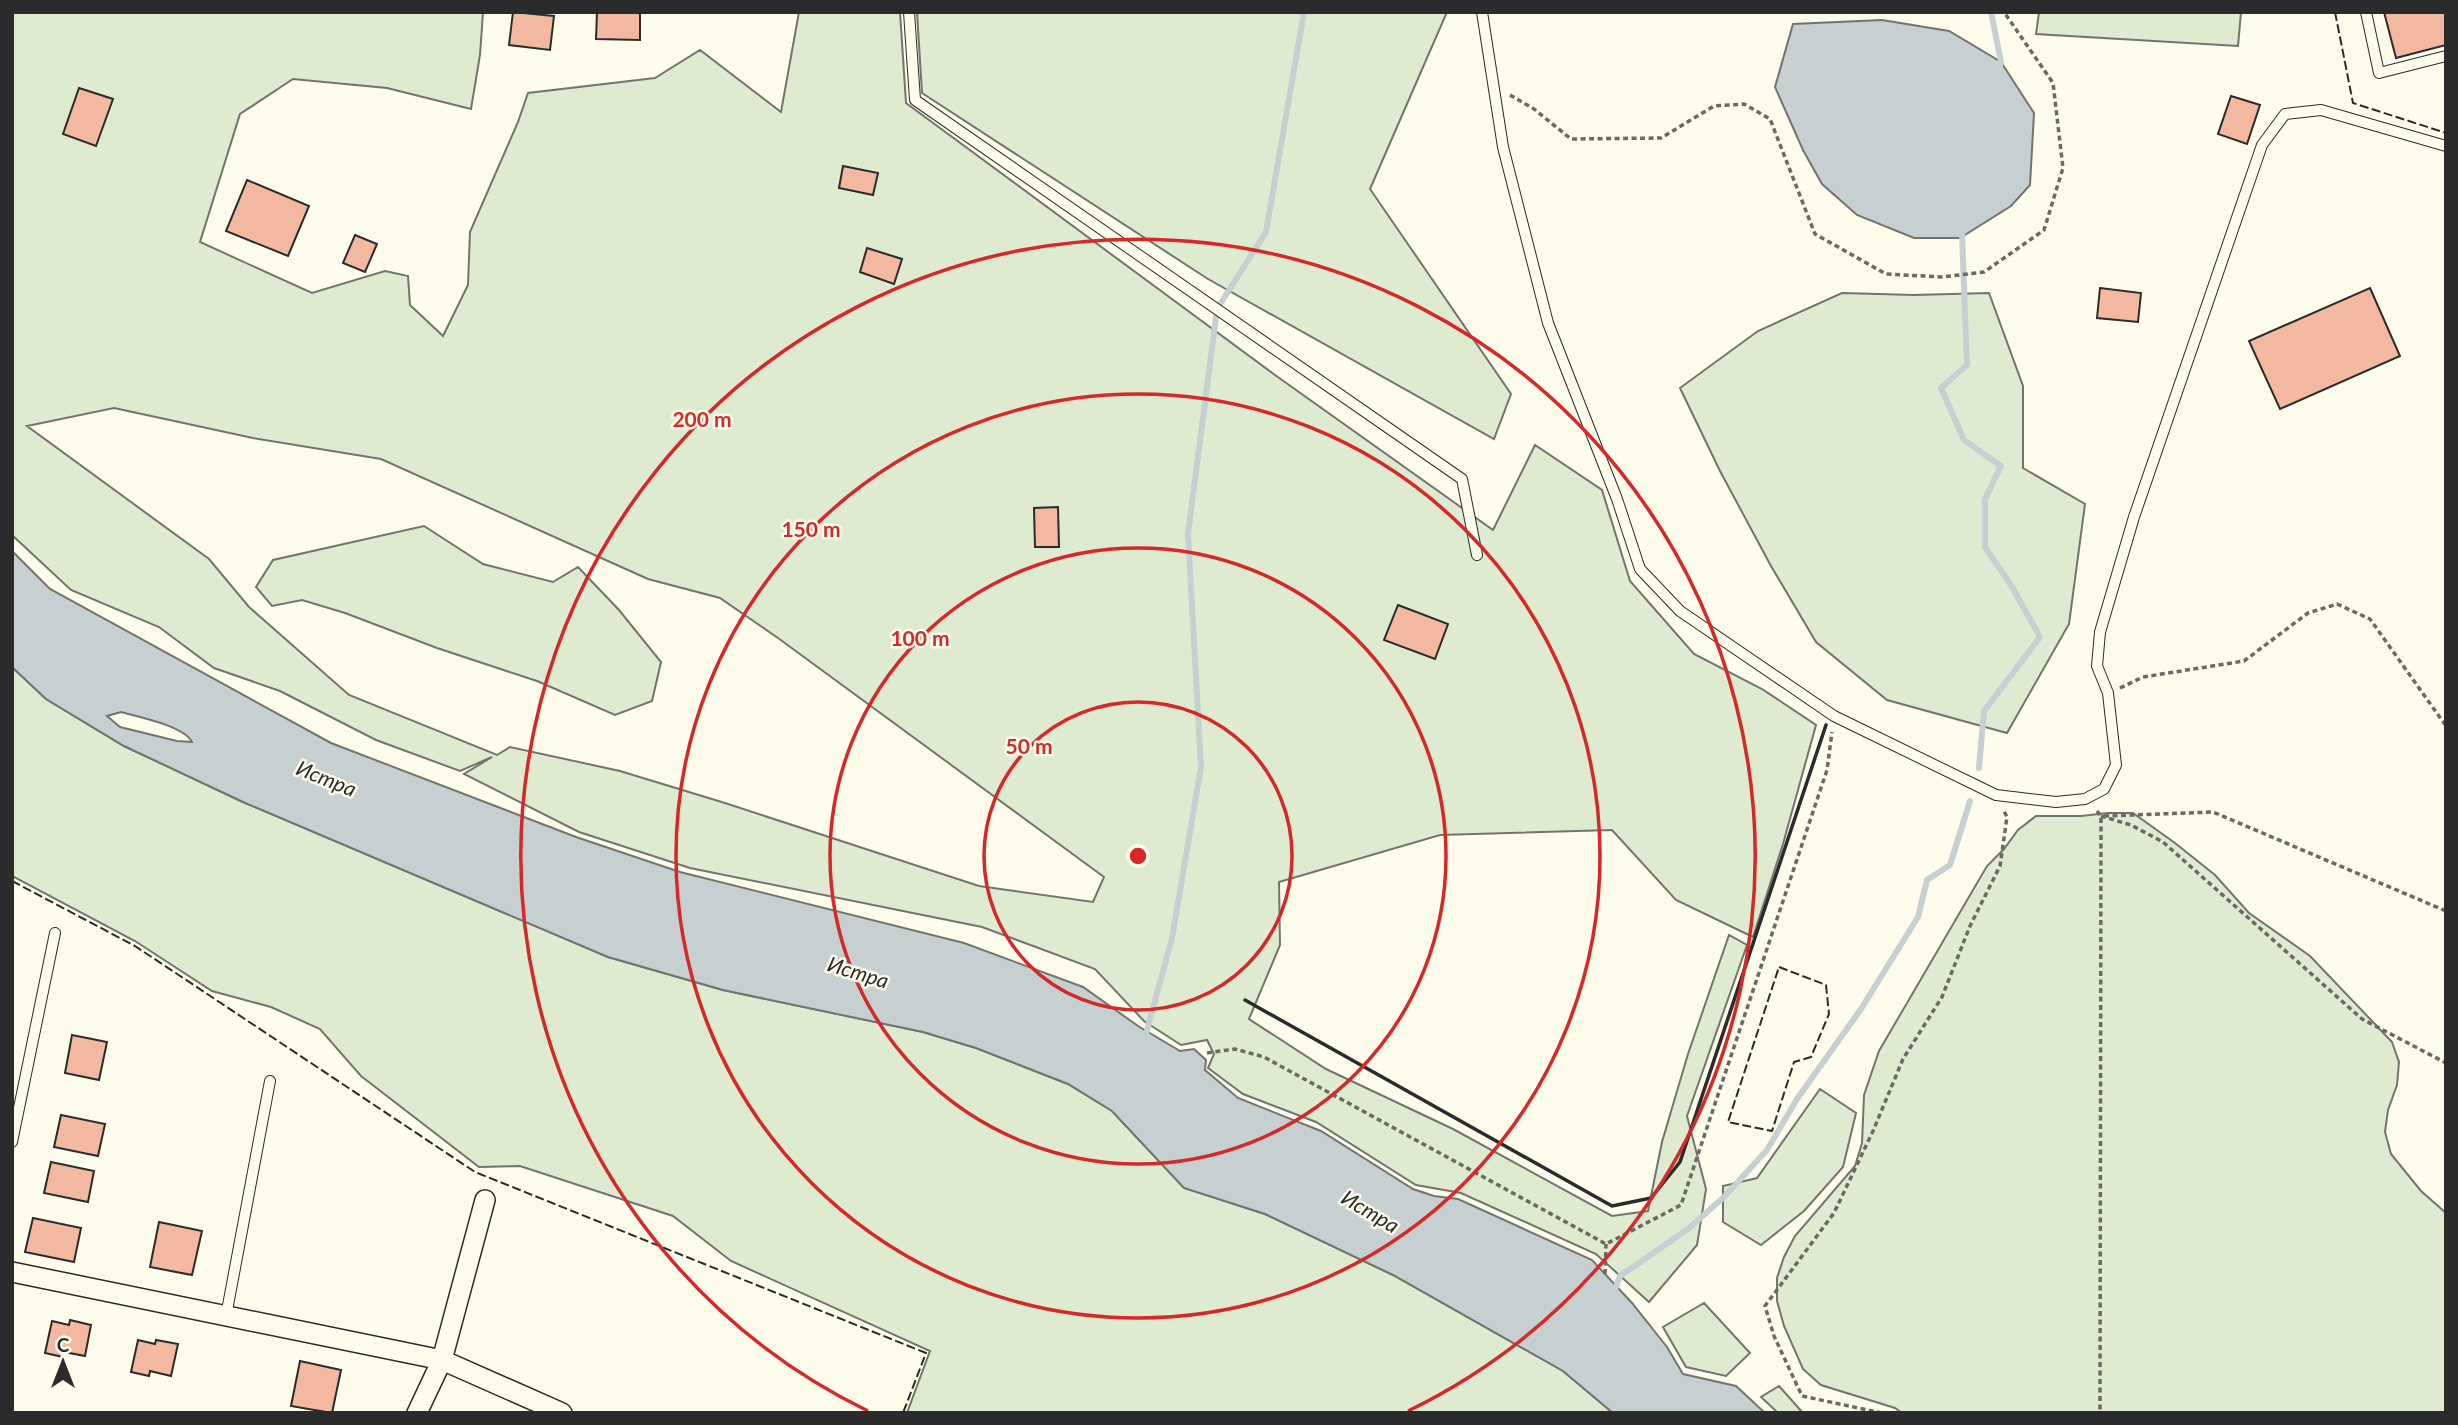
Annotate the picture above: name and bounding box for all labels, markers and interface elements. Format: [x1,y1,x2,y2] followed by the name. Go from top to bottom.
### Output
[672,406,732,431] text: 200 m
[781,516,841,541] text: 150 m
[890,625,950,650] text: 100 m
[1005,733,1053,758] text: 50 m
[293,754,360,801] water label: Истра
[1126,844,1150,868] centre of rings
[825,950,892,993] water label: Истра
[1338,1184,1404,1238] water label: Истра
[28,1327,98,1397] north arrow
[57,1333,70,1356] text: С

